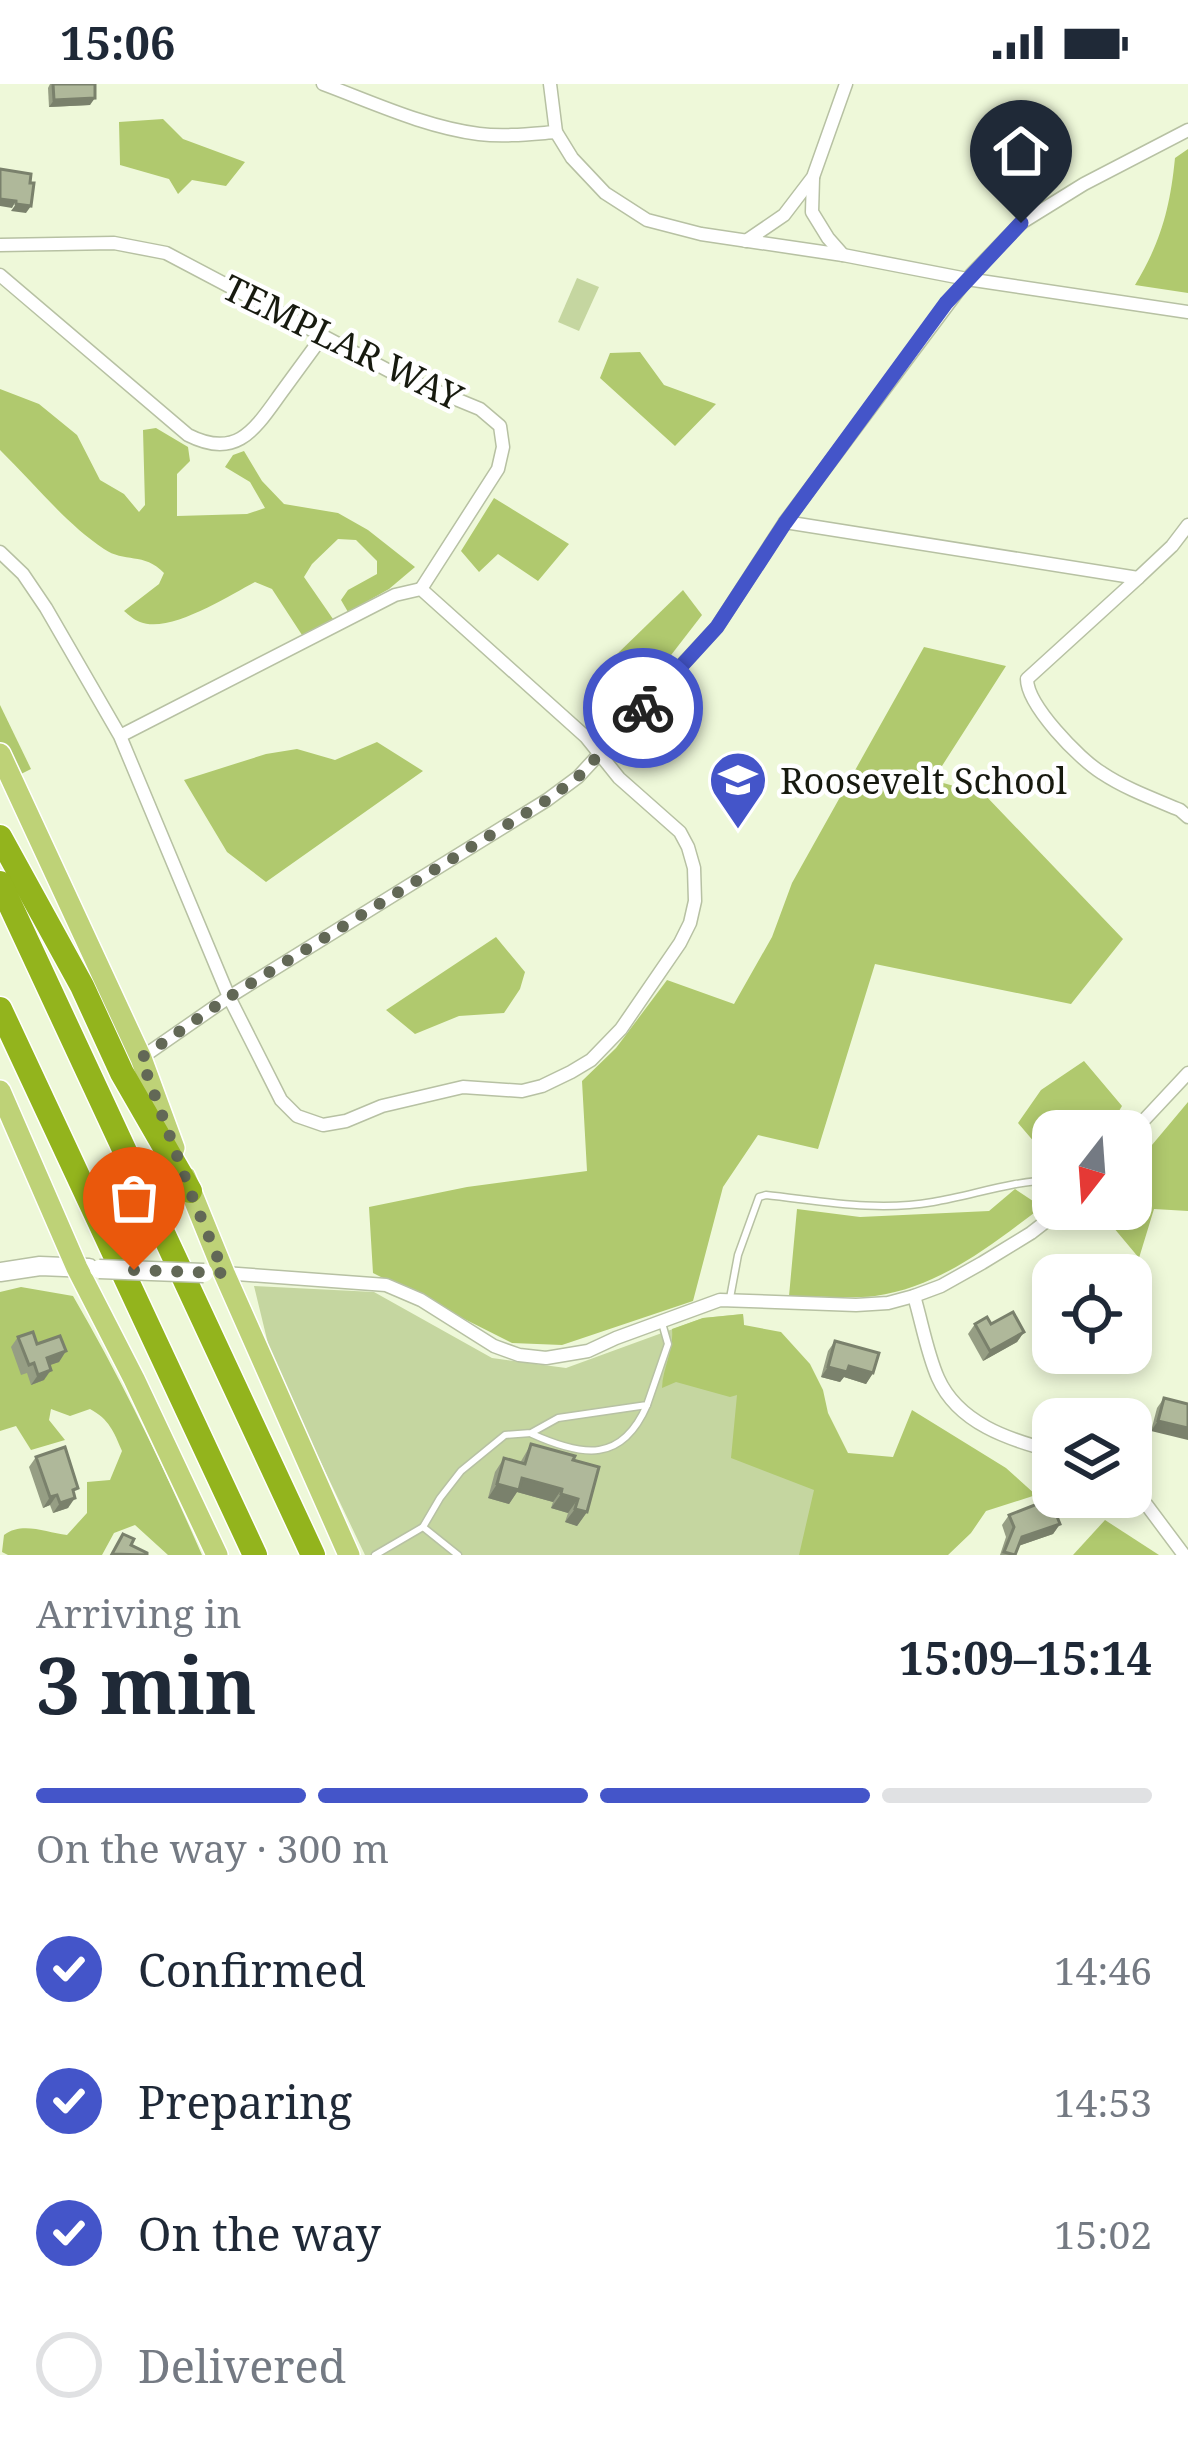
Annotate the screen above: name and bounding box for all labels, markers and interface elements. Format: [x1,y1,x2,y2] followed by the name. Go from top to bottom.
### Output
[60,12,175,73] text: 15:06
[970,100,1072,223] pin
[988,118,1054,184] icon: home
[215,263,472,422] street label: TEMPLAR WAY
[583,648,703,768] courier
[610,675,676,741] icon: bike
[707,749,769,831] school or university icon: Roosevelt School
[780,756,1067,805] place label: Roosevelt School
[1032,1110,1152,1230] north arrow
[1032,1110,1152,1518] map controls
[83,1147,185,1270] pin
[101,1165,167,1231] icon: bag
[1032,1254,1152,1374] button: locate
[1032,1398,1152,1518] button: layers
[36,1586,242,1639] text: Arriving in
[899,1627,1152,1688] text: 15:09–15:14
[36,1631,257,1737] text: 3 min
[36,1821,389,1874] text: On the way · 300 m
[36,1936,102,2002] icon: check
[138,1939,366,2000] text: Confirmed
[1054,1943,1152,1996] text: 14:46
[36,2068,102,2134] icon: check
[138,2071,352,2132] text: Preparing
[1054,2075,1152,2128] text: 14:53
[36,2200,102,2266] icon: check
[138,2203,381,2264] text: On the way
[1054,2207,1152,2260] text: 15:02
[138,2335,346,2396] text: Delivered

